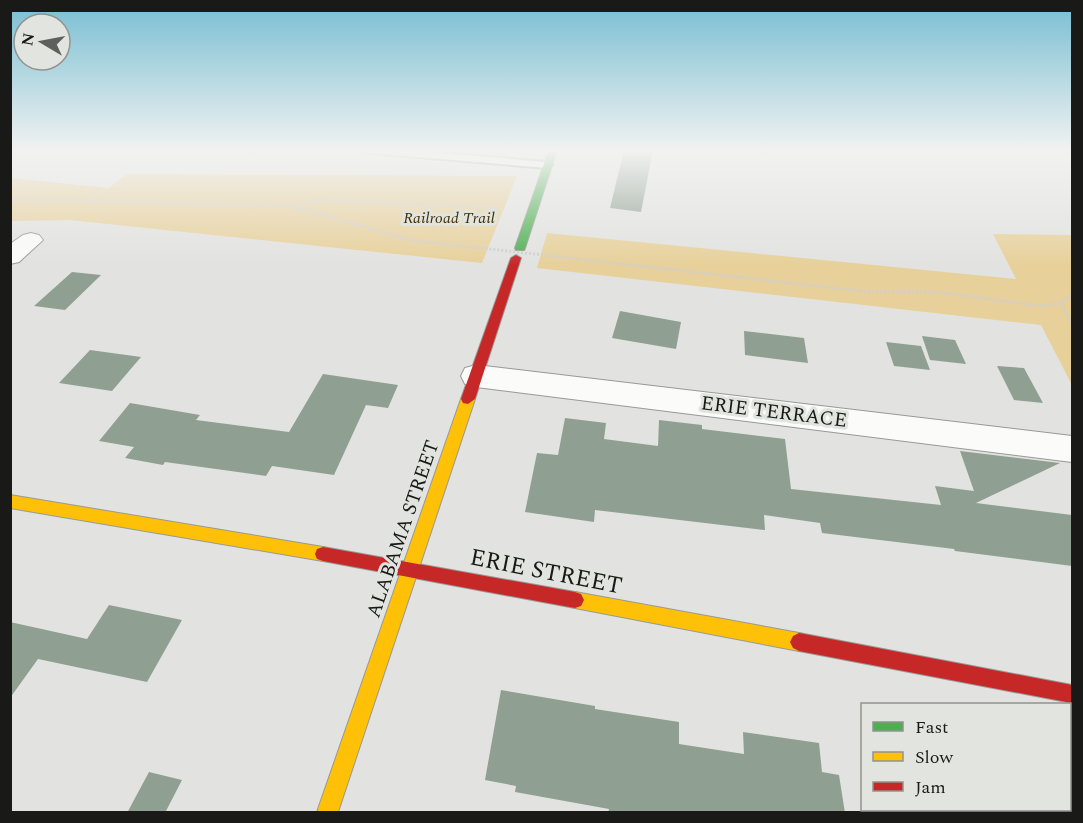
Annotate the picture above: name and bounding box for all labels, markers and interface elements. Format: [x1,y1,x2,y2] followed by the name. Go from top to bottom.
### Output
[12,12,72,72] north arrow
[15,31,41,48] text: N
[403,206,495,230] park label: Railroad Trail
[699,388,849,436] street label: ERIE TERRACE
[359,436,447,622] street label: ALABAMA STREET
[467,540,625,604] street label: ERIE STREET
[861,703,1071,811] legend
[915,714,948,741] text: Fast
[915,744,954,771] text: Slow
[915,774,946,801] text: Jam

